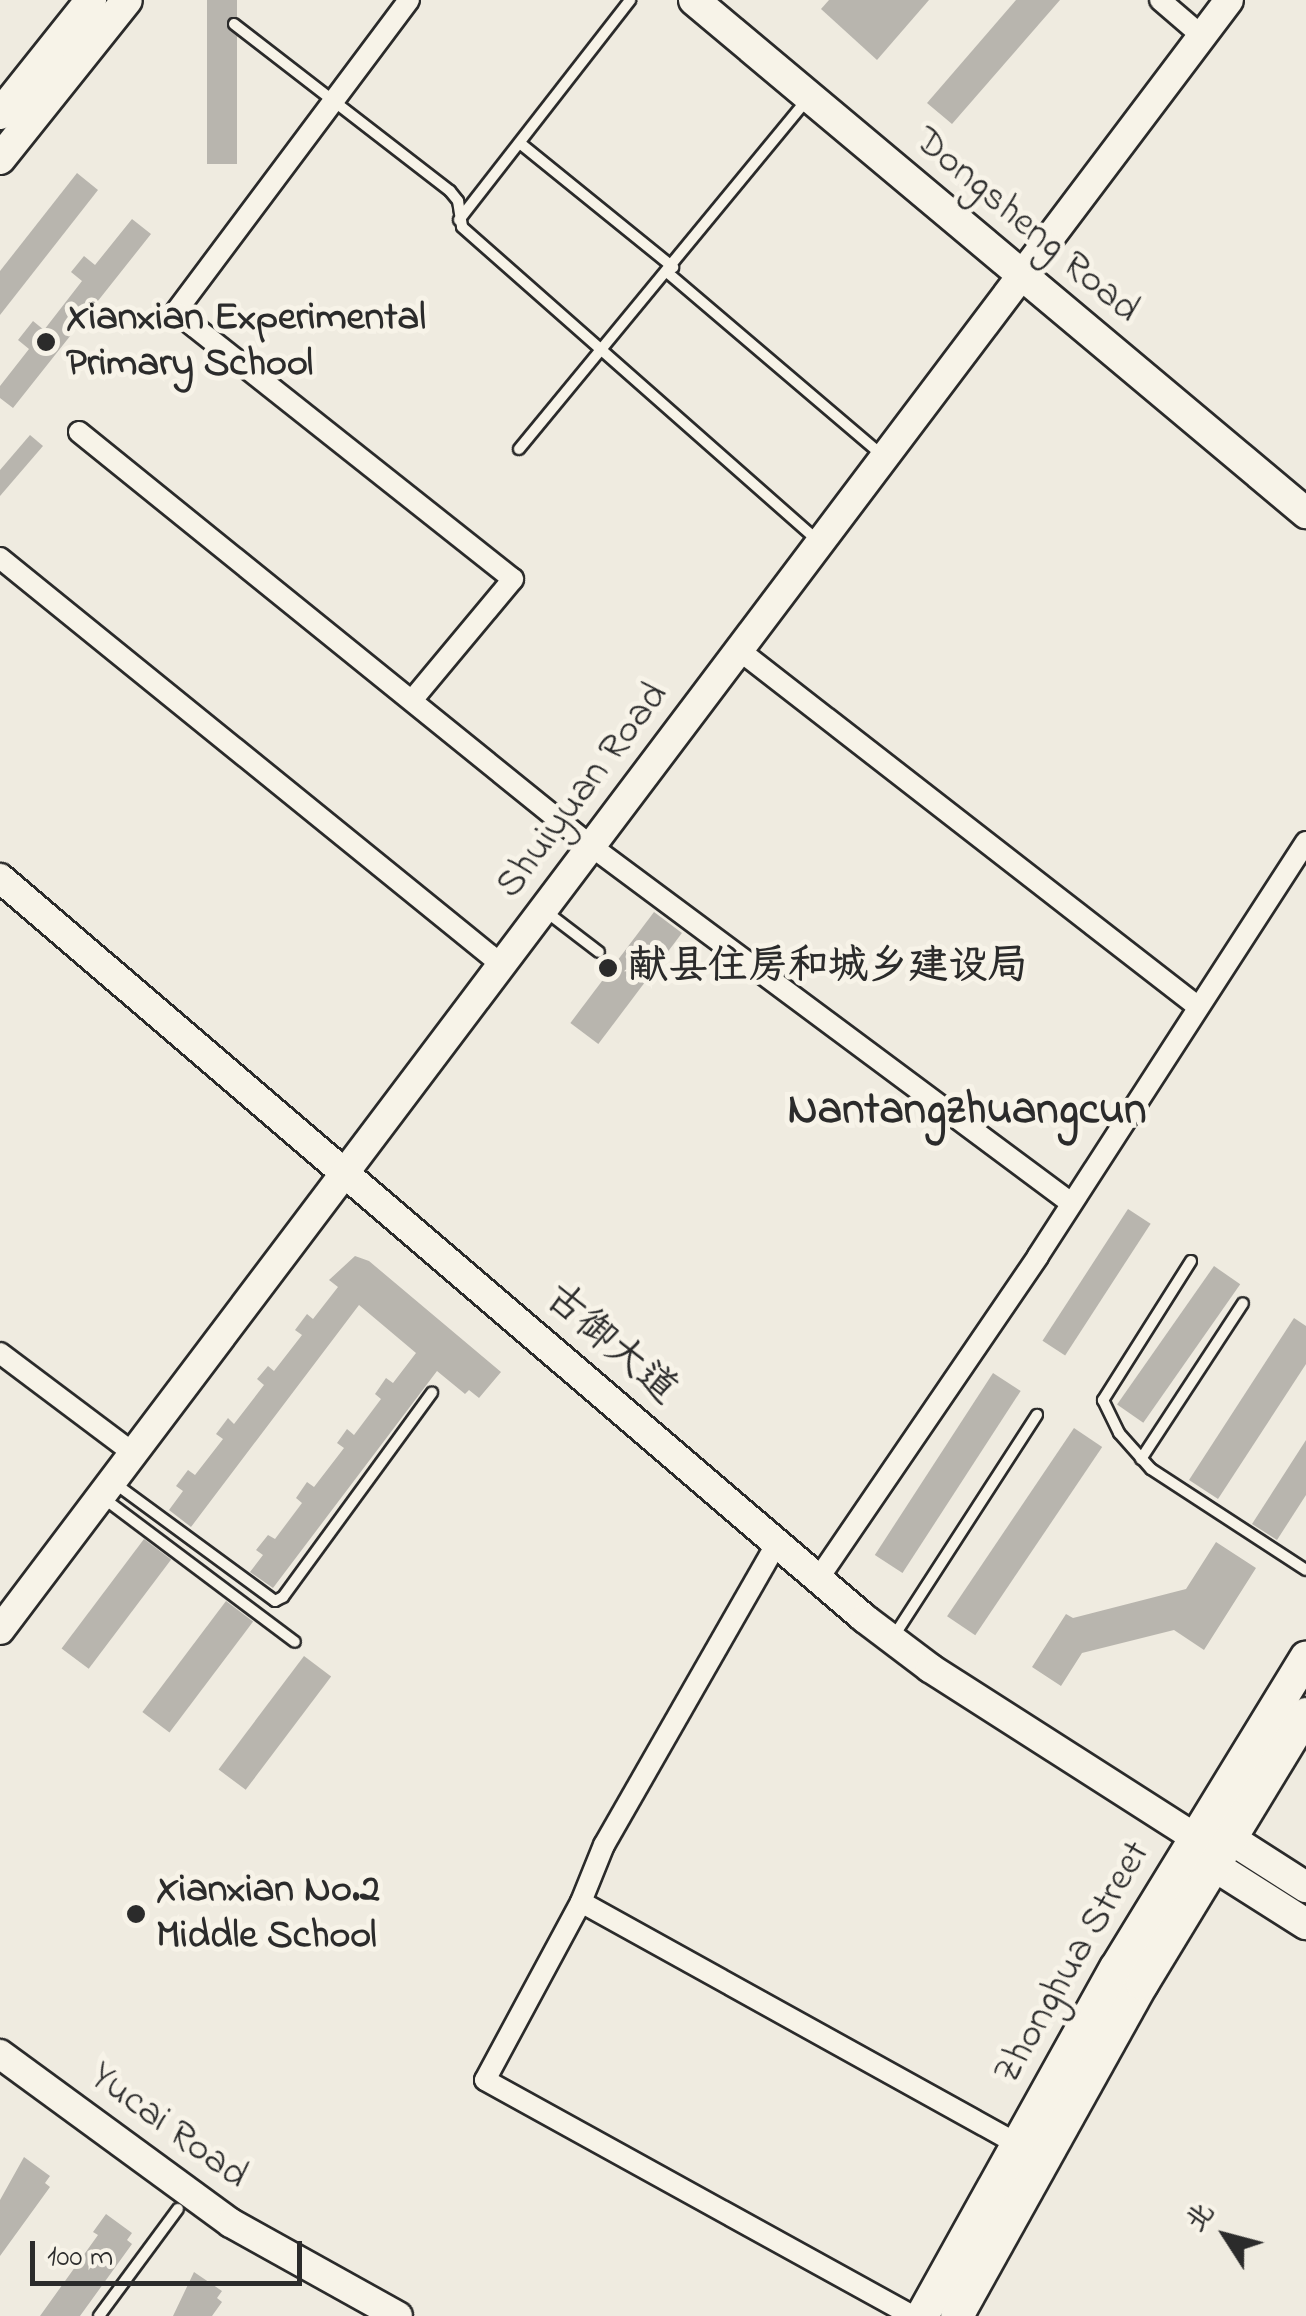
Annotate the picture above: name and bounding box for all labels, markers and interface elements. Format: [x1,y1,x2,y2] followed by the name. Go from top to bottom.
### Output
[903,118,1149,334] street label: Dongsheng Road
[66,295,426,389] place label: Xianxian Experimental Primary School
[35,331,57,353] marker: Xianxian Experimental Primary School
[486,674,680,908] street label: Shuiyuan Road
[628,944,1028,992] place label: 献县住房和城乡建设局
[597,957,619,979] marker: 献县住房和城乡建设局
[787,1085,1147,1139] district label: Nantangzhuangcun
[534,1274,686,1416] street label: 古御大道
[984,1833,1162,2093] street label: Zhonghua Street
[156,1867,380,1961] place label: Xianxian No.2 Middle School
[125,1903,147,1925] marker: Xianxian No.2 Middle School
[79,2053,257,2201] street label: Yucai Road
[1176,2186,1276,2286] north arrow
[1177,2195,1226,2241] text: 北
[35,2221,308,2283] scale bar
[47,2236,113,2280] text: 100 m

